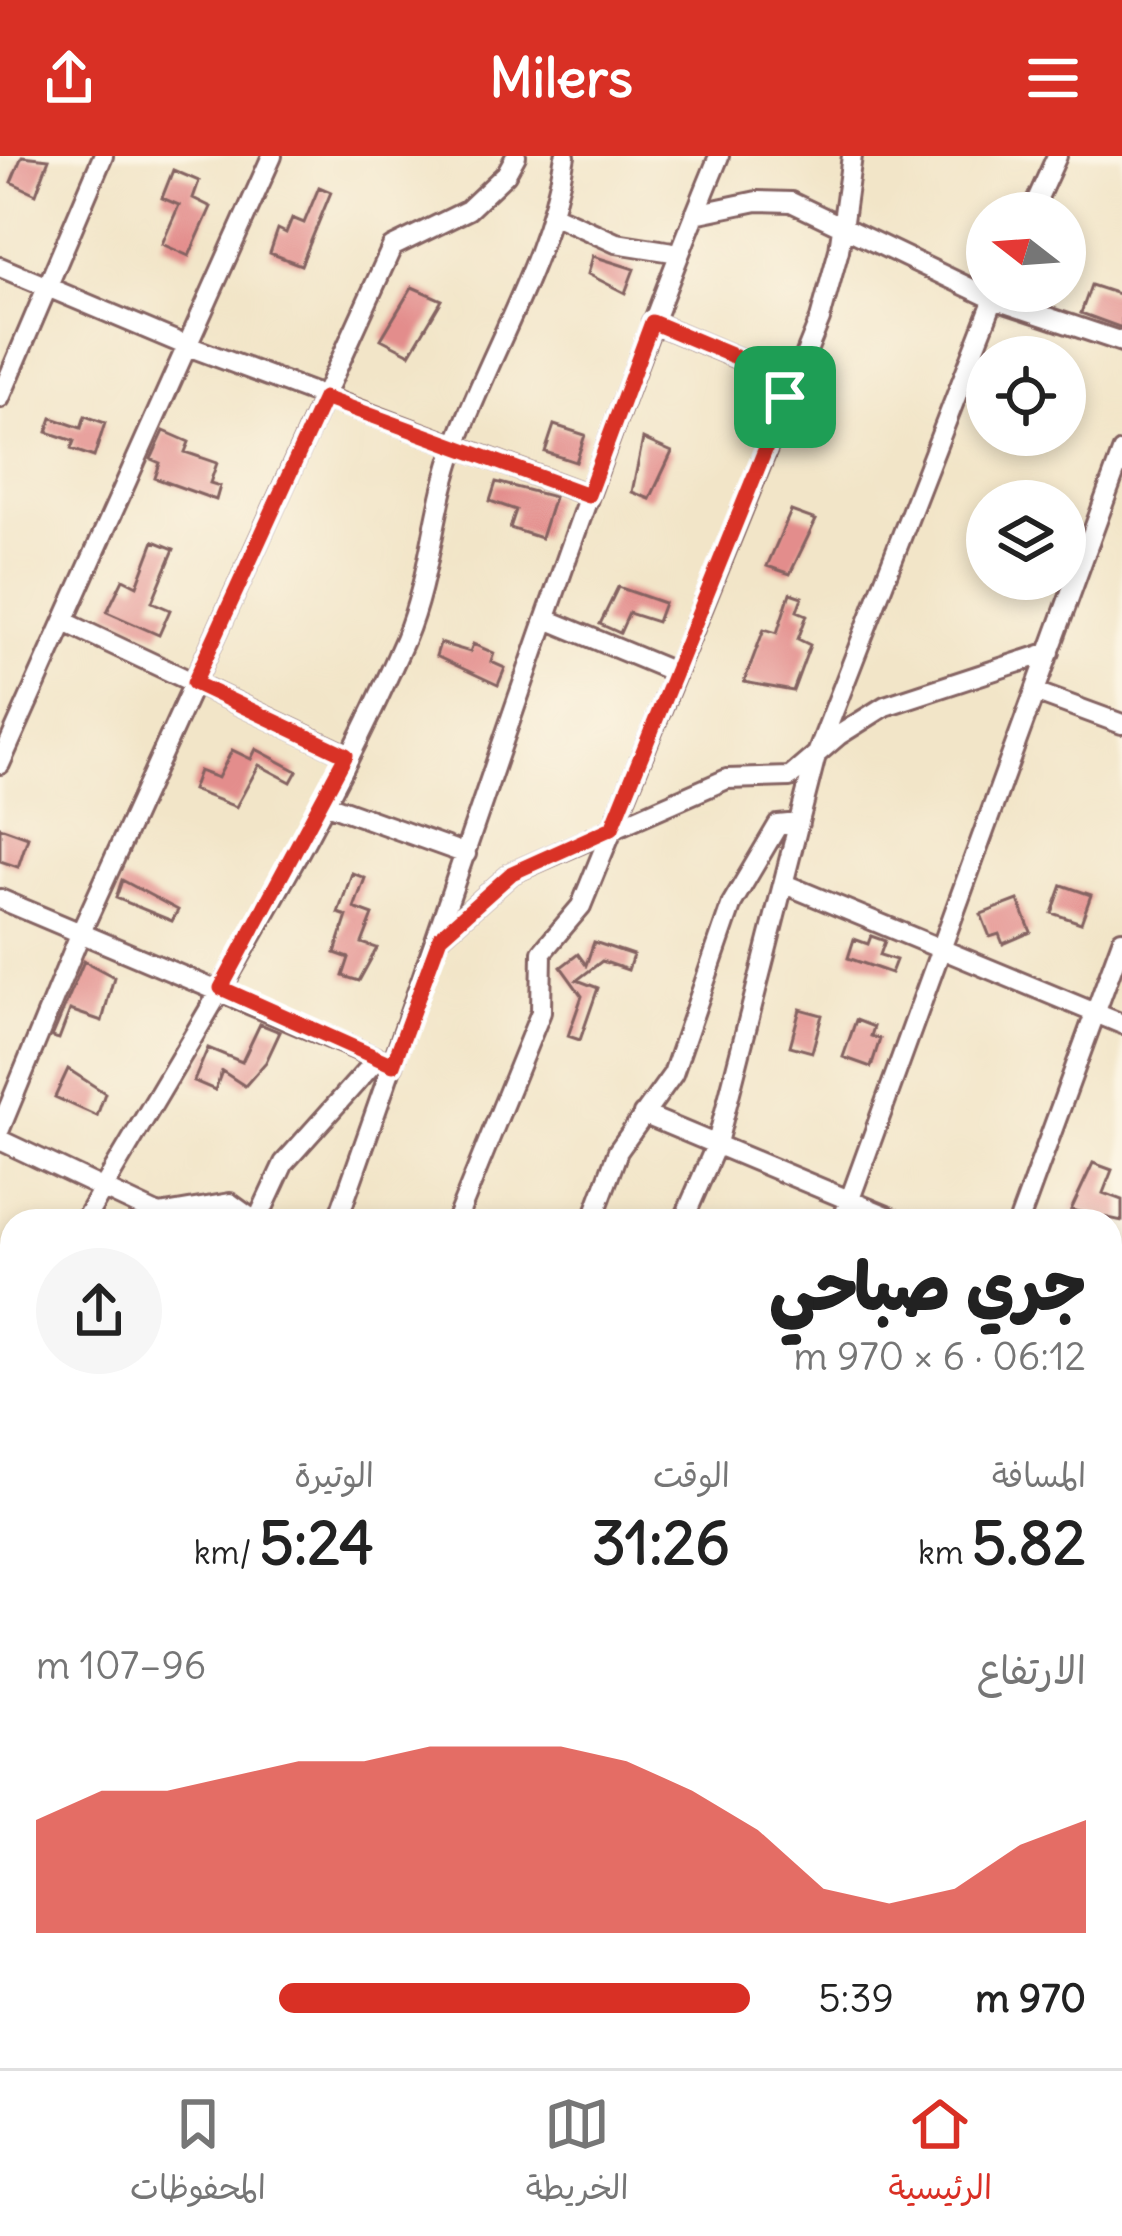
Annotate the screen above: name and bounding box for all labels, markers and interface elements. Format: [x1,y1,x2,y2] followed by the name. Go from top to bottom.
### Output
[489,44,633,112] text: Milers
[36,45,102,111] icon: share
[1020,45,1086,111] icon: menu
[966,192,1086,312] north arrow
[966,192,1086,600] map controls
[966,336,1086,456] button: locate
[734,346,836,448] pin
[752,364,818,430] icon: arrive
[966,480,1086,600] button: layers
[769,1245,1086,1328] text: جري صباحي
[36,1248,162,1374] button: share
[793,1332,1086,1381] text: 06:12 · 6 × 970 m
[294,1454,374,1496] text: الوتيرة
[653,1454,730,1496] text: الوقت
[992,1454,1086,1496] text: المسافة
[259,1505,374,1580] text: 5:24
[592,1505,730,1580] text: 31:26
[972,1505,1086,1580] text: 5.82
[194,1531,259,1573] text: /km
[918,1531,972,1573] text: km
[36,1641,206,1690] text: 96–107 m
[977,1646,1086,1695] text: الارتفاع
[818,1974,894,2023] text: 5:39
[975,1974,1086,2023] text: 970 m
[130,2091,266,2217] tab: المحفوظات
[526,2091,629,2217] tab: الخريطة
[888,2091,992,2217] tab: الرئيسية

